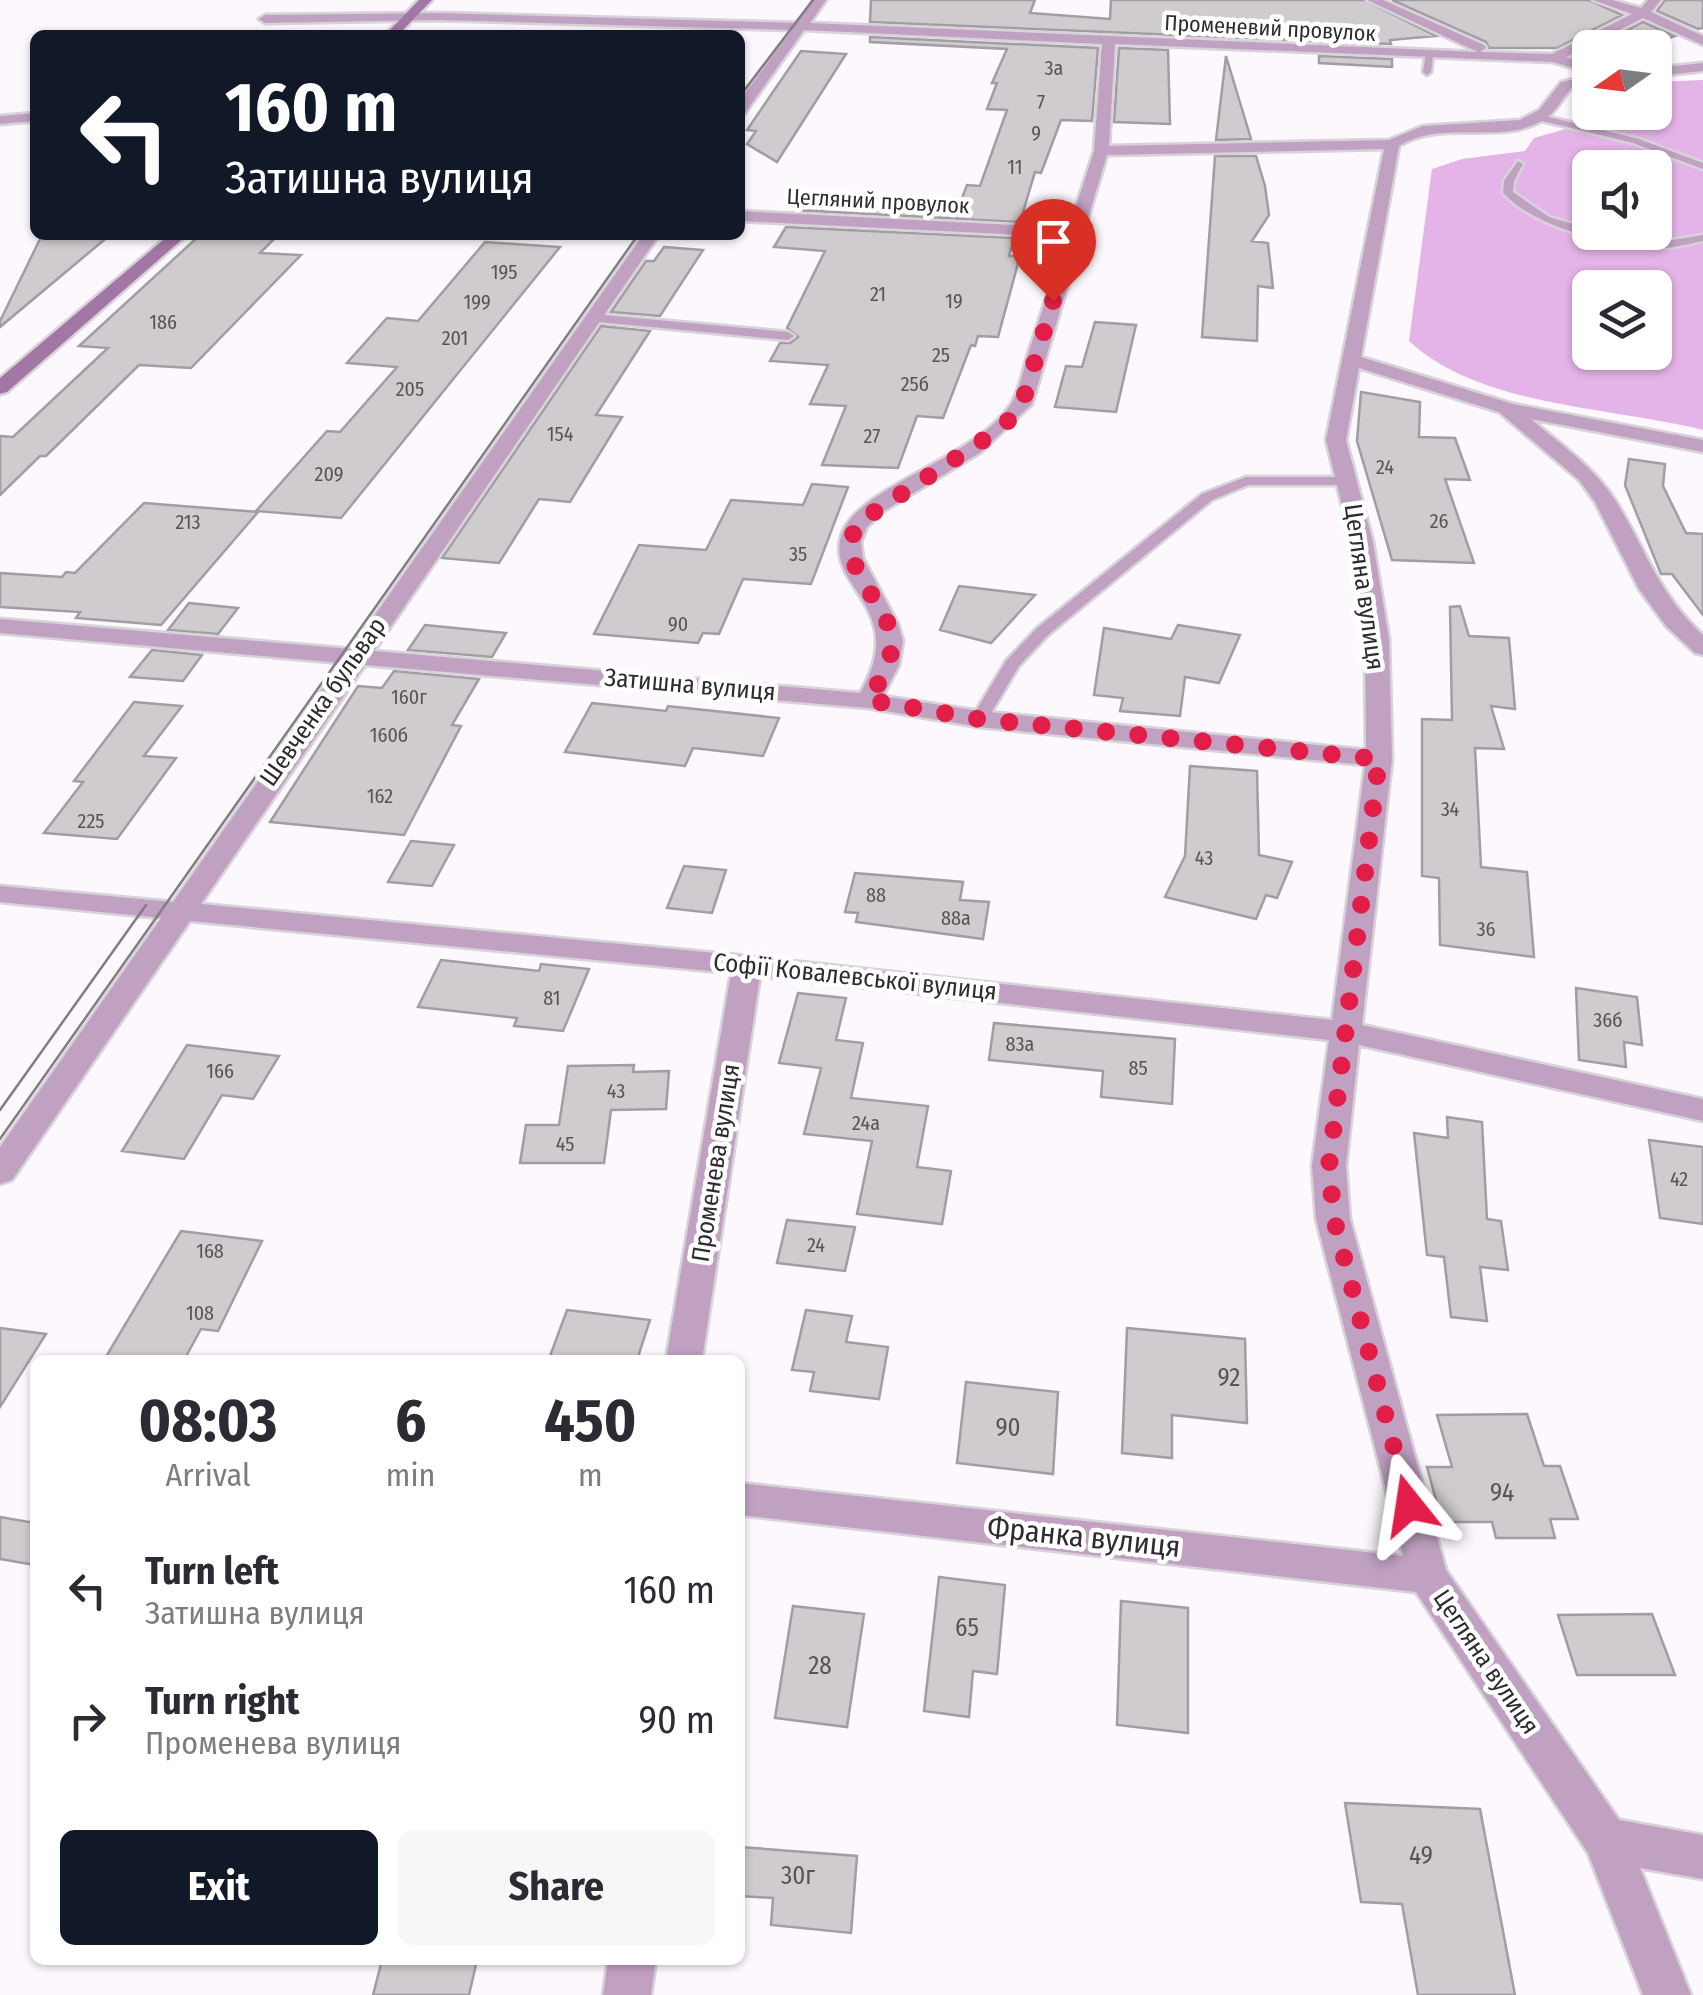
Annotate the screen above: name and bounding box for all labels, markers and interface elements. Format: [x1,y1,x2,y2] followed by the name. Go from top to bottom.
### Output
[1164,9,1377,47] street label: Променевий провулок
[1572,30,1672,130] north arrow
[1572,30,1672,370] map controls
[1045,56,1063,80] house number: 3а
[225,66,397,150] text: 160 m
[60,70,190,200] icon: left
[1037,90,1045,114] house number: 7
[1031,121,1041,145] house number: 9
[1572,150,1672,250] button: sound
[225,151,534,205] text: Затишна вулиця
[1007,155,1023,179] house number: 11
[786,183,971,219] street label: Цегляний провулок
[1011,199,1096,302] pin
[1026,214,1081,269] icon: arrive
[491,260,517,284] house number: 195
[1572,270,1672,370] button: layers
[870,282,886,306] house number: 21
[945,289,963,313] house number: 19
[463,290,491,314] house number: 199
[149,310,177,334] house number: 186
[442,326,468,350] house number: 201
[932,343,950,367] house number: 25
[901,372,929,396] house number: 25б
[396,377,424,401] house number: 205
[547,422,574,446] house number: 154
[864,424,880,448] house number: 27
[1376,455,1394,479] house number: 24
[315,462,343,486] house number: 209
[1337,502,1391,672] street label: Цегляна вулиця
[1430,509,1448,533] house number: 26
[175,510,201,534] house number: 213
[789,542,807,566] house number: 35
[254,612,392,792] street label: Шевченка бульвар
[668,612,688,636] house number: 90
[603,663,777,707] street label: Затишна вулиця
[391,685,427,709] house number: 160г
[370,723,408,747] house number: 160б
[367,784,393,808] house number: 162
[1441,797,1460,821] house number: 34
[78,809,104,833] house number: 225
[1195,846,1213,870] house number: 43
[866,883,886,907] house number: 88
[941,906,971,930] house number: 88а
[1477,917,1496,941] house number: 36
[712,947,998,1007] street label: Софії Ковалевської вулиця
[543,986,561,1010] house number: 81
[1593,1008,1623,1032] house number: 36б
[1006,1032,1034,1056] house number: 83а
[1128,1056,1148,1080] house number: 85
[206,1059,234,1083] house number: 166
[686,1062,746,1264] street label: Променева вулиця
[607,1079,625,1103] house number: 43
[852,1111,880,1135] house number: 24а
[556,1132,574,1156] house number: 45
[1670,1167,1688,1191] house number: 42
[807,1233,825,1257] house number: 24
[196,1239,224,1263] house number: 168
[186,1301,214,1325] house number: 108
[1218,1363,1240,1393] house number: 92
[139,1385,277,1457] text: 08:03
[395,1385,426,1457] text: 6
[544,1385,636,1457] text: 450
[995,1413,1021,1443] house number: 90
[1357,1453,1461,1557] position arrow
[166,1456,250,1494] text: Arrival
[386,1456,435,1494] text: min
[578,1456,603,1494] text: m
[1490,1478,1514,1508] house number: 94
[986,1509,1182,1565] street label: Франка вулиця
[145,1548,279,1594] text: Turn left
[60,1563,115,1618] icon: left
[623,1567,715,1613] text: 160 m
[1427,1584,1545,1740] street label: Цегляна вулиця
[145,1594,365,1632] text: Затишна вулиця
[955,1613,979,1643] house number: 65
[808,1651,832,1681] house number: 28
[145,1678,299,1724] text: Turn right
[60,1693,115,1748] icon: right
[639,1697,715,1743] text: 90 m
[145,1724,401,1762] text: Променева вулиця
[60,1830,378,1945] button: Exit
[398,1830,715,1945] button: Share
[1409,1841,1433,1871] house number: 49
[781,1861,815,1891] house number: 30г

